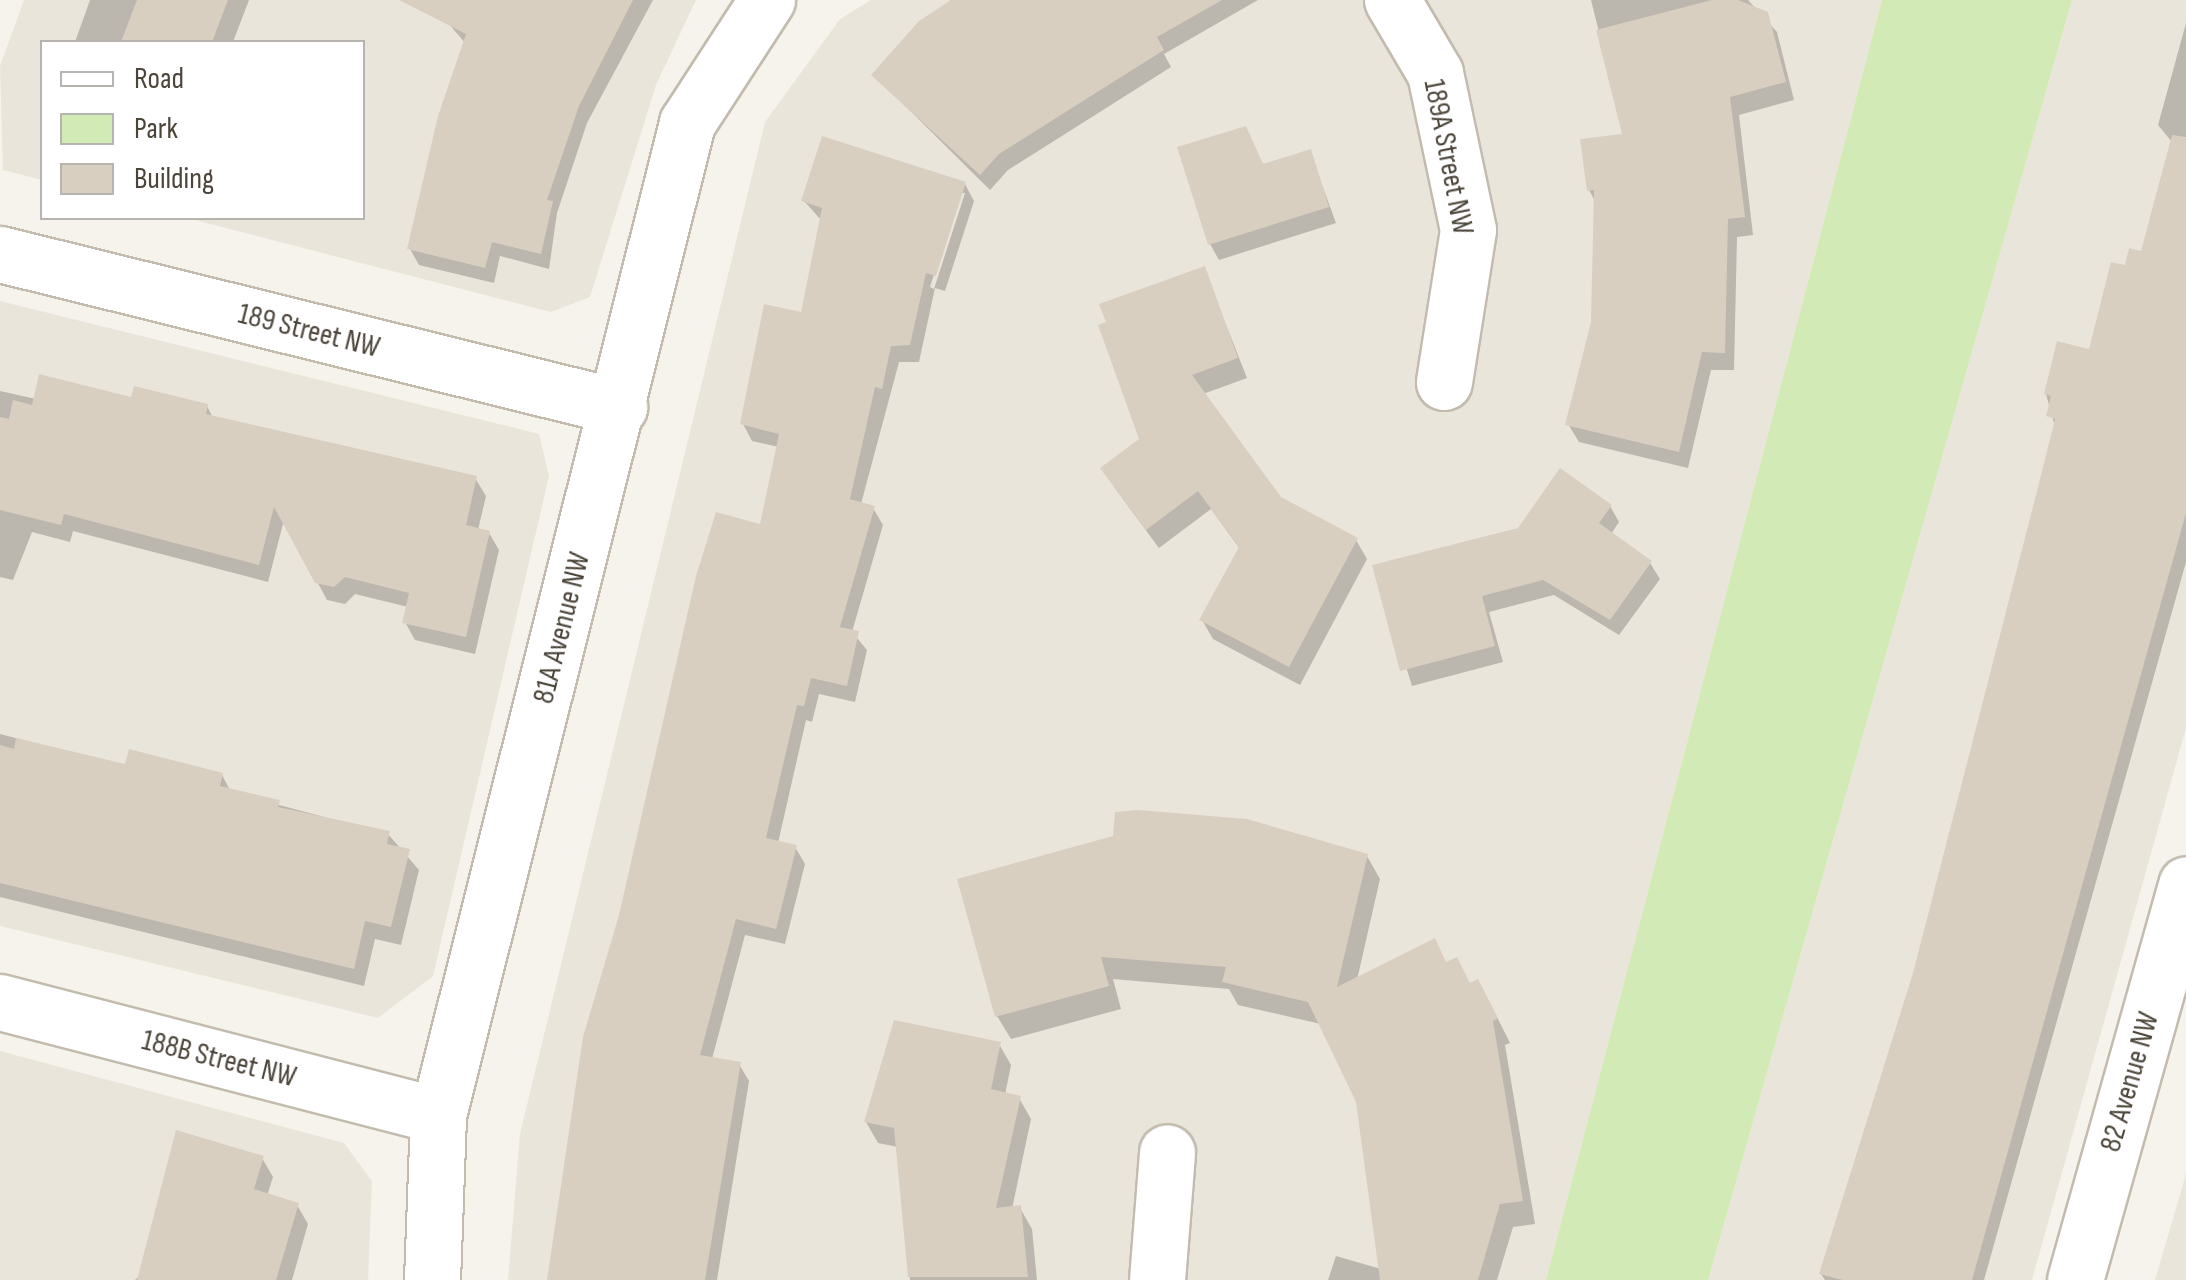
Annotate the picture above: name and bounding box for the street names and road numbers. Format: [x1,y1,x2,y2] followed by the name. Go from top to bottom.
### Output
[1415,76,1481,238] street label: 189A Street NW
[234,296,384,366] street label: 189 Street NW
[526,549,598,707] street label: 81A Avenue NW
[2093,1008,2167,1156] street label: 82 Avenue NW
[138,1022,300,1096] street label: 188B Street NW

